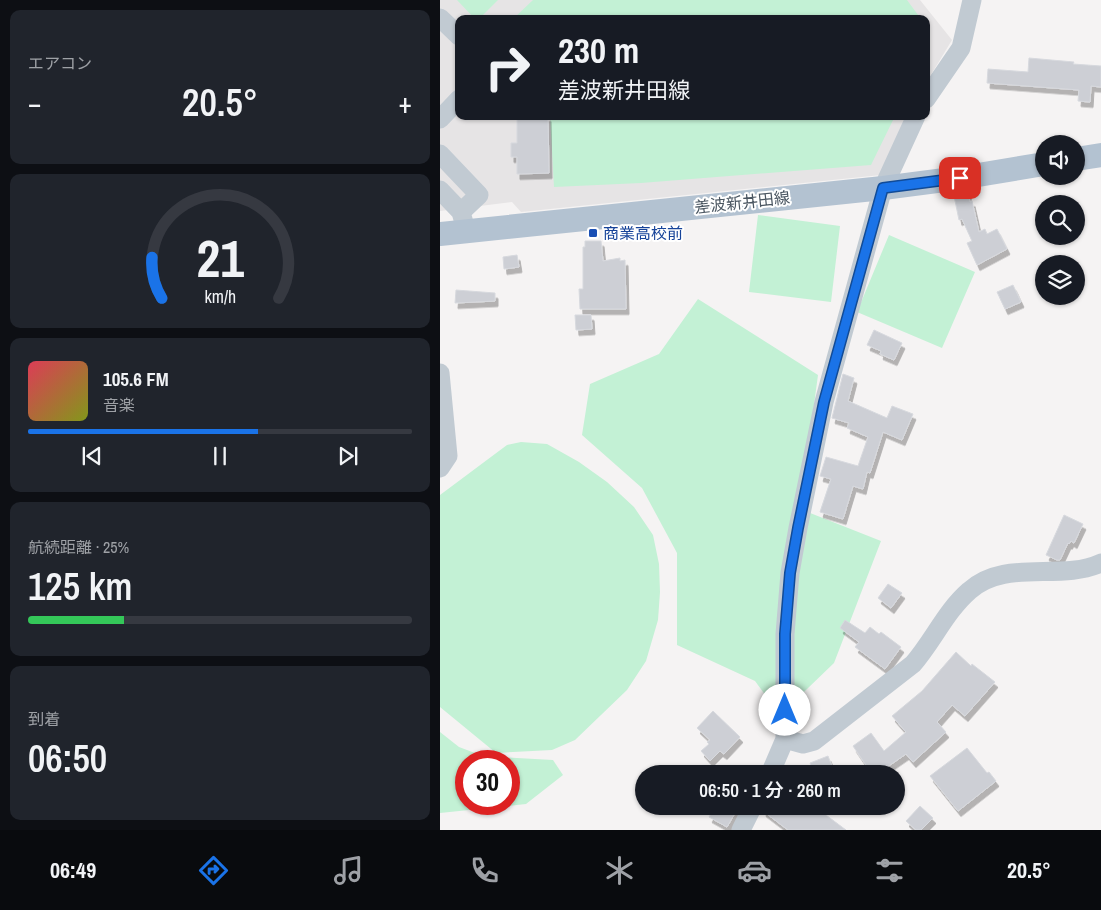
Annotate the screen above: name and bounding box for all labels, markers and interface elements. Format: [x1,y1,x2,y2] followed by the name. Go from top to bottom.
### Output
[558,27,639,74] text: 230 m
[475,35,540,100] icon: right
[28,52,92,74] text: エアコン
[558,75,690,105] text: 差波新井田線
[182,77,258,128] text: 20.5°
[28,84,41,122] text: −
[399,84,412,122] text: +
[1035,135,1085,305] map controls
[1035,135,1085,185] button: sound
[939,157,981,199] pin
[946,164,974,192] icon: arrive
[693,186,791,218] street label: 差波新井田線
[1035,195,1085,245] button: search
[603,222,683,244] place label: 商業高校前
[196,223,244,293] text: 21
[587,227,599,239] marker: 商業高校前
[1035,255,1085,305] button: layers
[204,285,236,309] text: km/h
[103,366,169,392] text: 105.6 FM
[103,394,135,416] text: 音楽
[78,442,106,470] icon: previous
[206,442,234,470] icon: pause
[334,442,362,470] icon: next
[28,536,129,558] text: 航続距離 · 25%
[28,561,132,612] text: 125 km
[758,683,810,735] position arrow
[28,708,60,730] text: 到着
[28,733,107,784] text: 06:50
[455,750,520,815] speed limit sign: 30
[699,777,841,803] text: 06:50 · 1 分 · 260 m
[196,853,231,888] icon: directions
[331,853,366,888] icon: music
[467,853,502,888] icon: phone
[602,853,637,888] icon: climate
[737,853,772,888] icon: car
[872,853,907,888] icon: filters
[50,855,96,885] text: 06:49
[1007,855,1051,885] text: 20.5°

